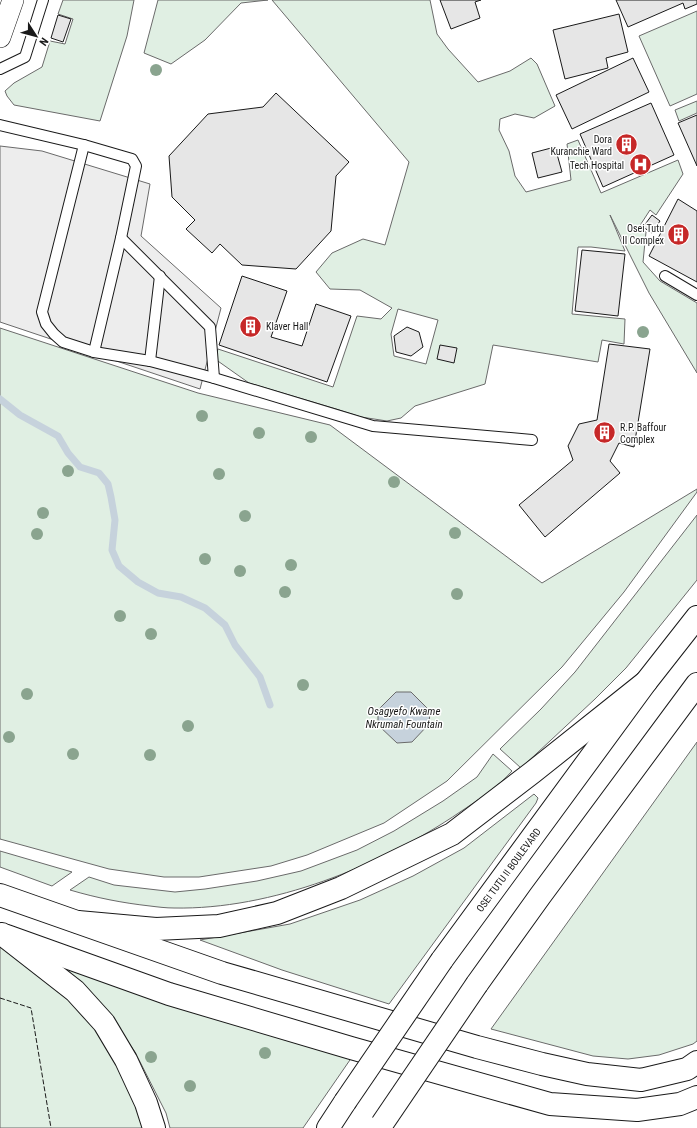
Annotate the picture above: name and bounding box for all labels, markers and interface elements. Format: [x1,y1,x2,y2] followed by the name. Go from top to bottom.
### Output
[16,16,56,56] north arrow
[36,35,51,48] text: N
[614,132,640,158] building icon: Dora Kuranchie Ward
[550,134,612,157] place label: Dora Kuranchie Ward
[627,152,653,178] hospital icon: Tech Hospital
[570,160,624,171] place label: Tech Hospital
[666,221,692,247] building icon: Osei Tutu II Complex
[622,223,665,246] place label: Osei Tutu II Complex
[237,313,263,339] building icon: Klaver Hall
[266,321,308,332] place label: Klaver Hall
[592,420,618,446] building icon: R.P. Baffour Complex
[620,422,666,445] place label: R.P. Baffour Complex
[365,705,443,731] water label: Osagyefo Kwame Nkrumah Fountain
[474,826,543,914] street label: OSEI TUTU II BOULEVARD

